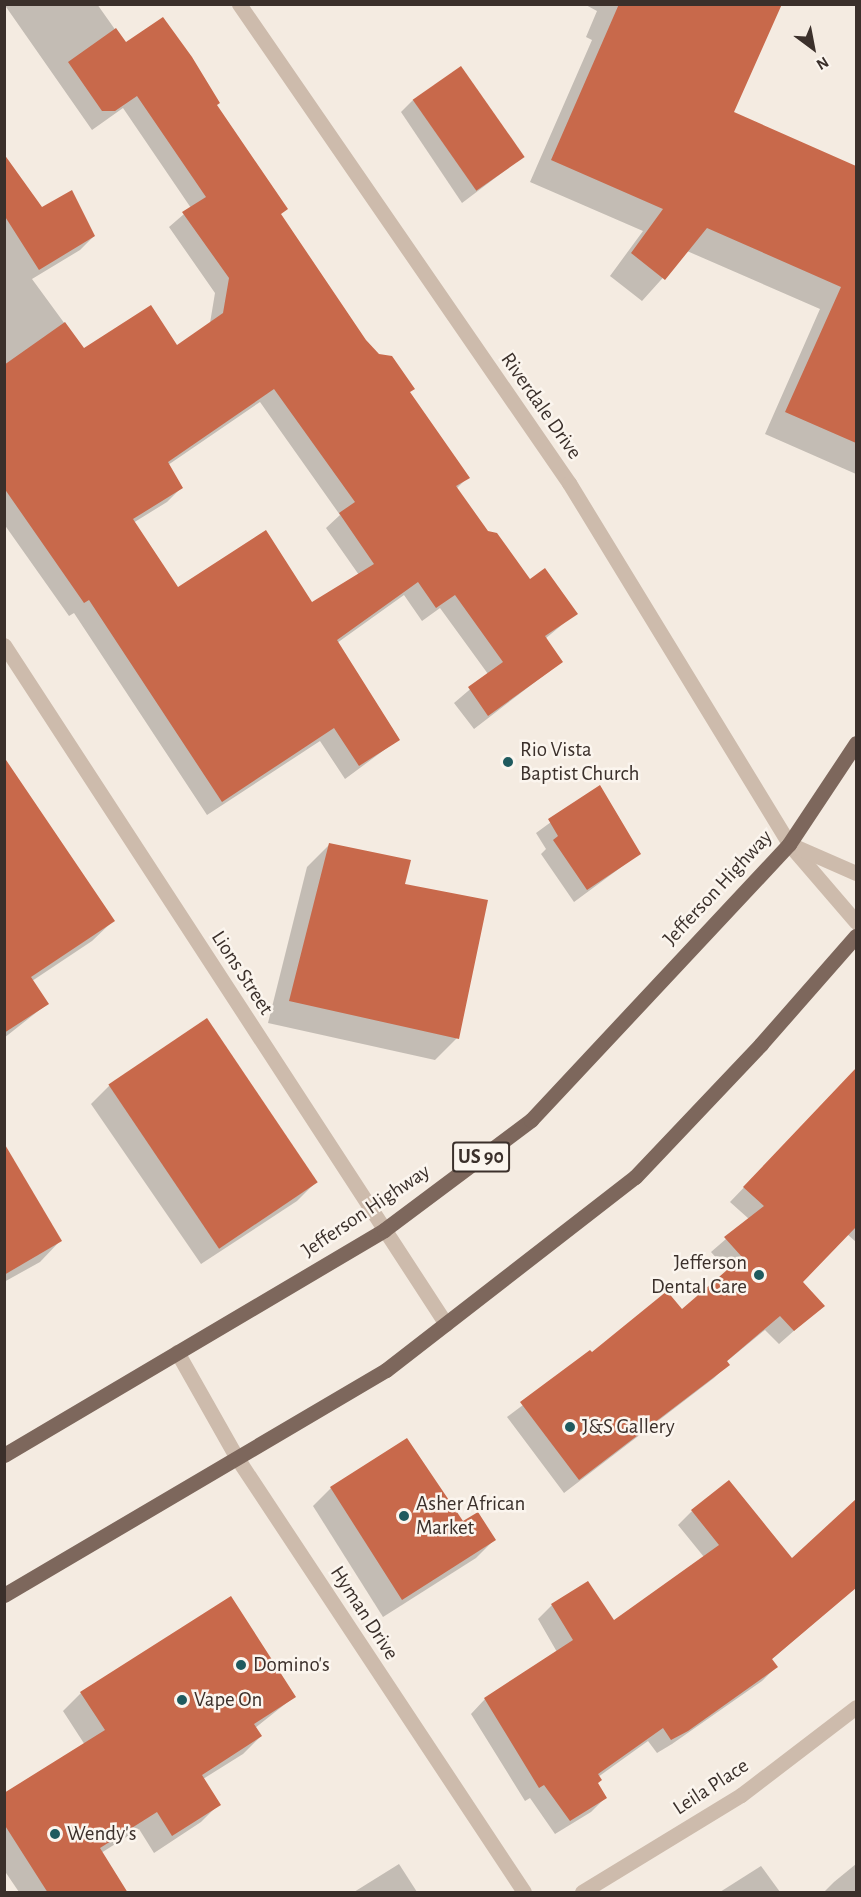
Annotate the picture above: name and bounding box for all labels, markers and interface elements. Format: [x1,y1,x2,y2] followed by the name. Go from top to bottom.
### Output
[783,18,843,78] north arrow
[814,54,831,73] text: N
[495,348,587,464] street label: Riverdale Drive
[520,737,639,787] place label: Rio Vista Baptist Church
[501,755,515,769] marker: Rio Vista Baptist Church
[658,825,778,951] street label: Jefferson Highway
[205,926,279,1020] street label: Lions Street
[451,1140,511,1174] road number: US 90
[297,1159,435,1263] street label: Jefferson Highway
[651,1250,747,1300] place label: Jefferson Dental Care
[752,1268,766,1282] marker: Jefferson Dental Care
[582,1414,675,1440] place label: J&S Gallery
[563,1420,577,1434] marker: J&S Gallery
[416,1491,525,1541] place label: Asher African Market
[397,1509,411,1523] marker: Asher African Market
[324,1561,404,1665] street label: Hyman Drive
[253,1652,330,1678] place label: Domino's
[234,1658,248,1672] marker: Domino's
[194,1687,262,1713] place label: Vape On
[175,1693,189,1707] marker: Vape On
[668,1753,754,1821] street label: Leila Place
[67,1821,136,1847] place label: Wendy's
[48,1827,62,1841] marker: Wendy's

